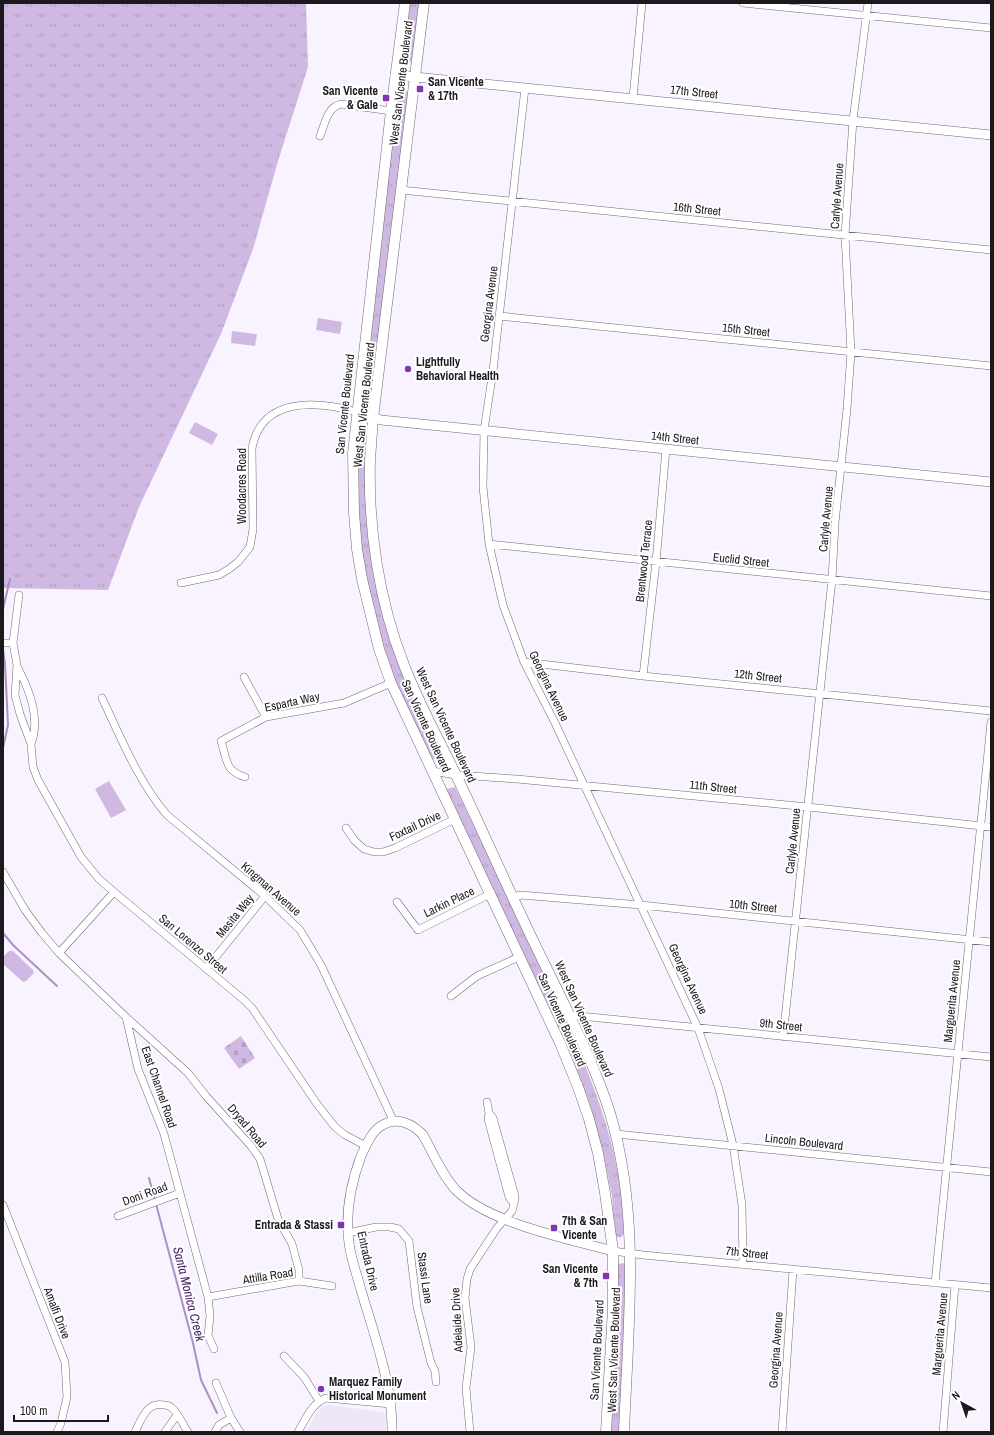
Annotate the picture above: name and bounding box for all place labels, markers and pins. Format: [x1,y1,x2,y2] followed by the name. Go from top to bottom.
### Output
[428,74,484,104] place label: San Vicente & 17th
[322,83,379,113] place label: San Vicente & Gale
[415,84,425,94] marker: San Vicente & 17th
[381,93,391,103] marker: San Vicente & Gale
[416,354,499,384] place label: Lightfully Behavioral Health
[403,364,413,374] marker: Lightfully Behavioral Health
[562,1213,607,1243] place label: 7th & San Vicente
[255,1217,333,1233] place label: Entrada & Stassi
[336,1220,346,1230] marker: Entrada & Stassi
[549,1223,559,1233] marker: 7th & San Vicente
[542,1261,599,1291] place label: San Vicente & 7th
[601,1271,611,1281] marker: San Vicente & 7th
[329,1374,427,1404] place label: Marquez Family Historical Monument
[316,1384,326,1394] marker: Marquez Family Historical Monument

